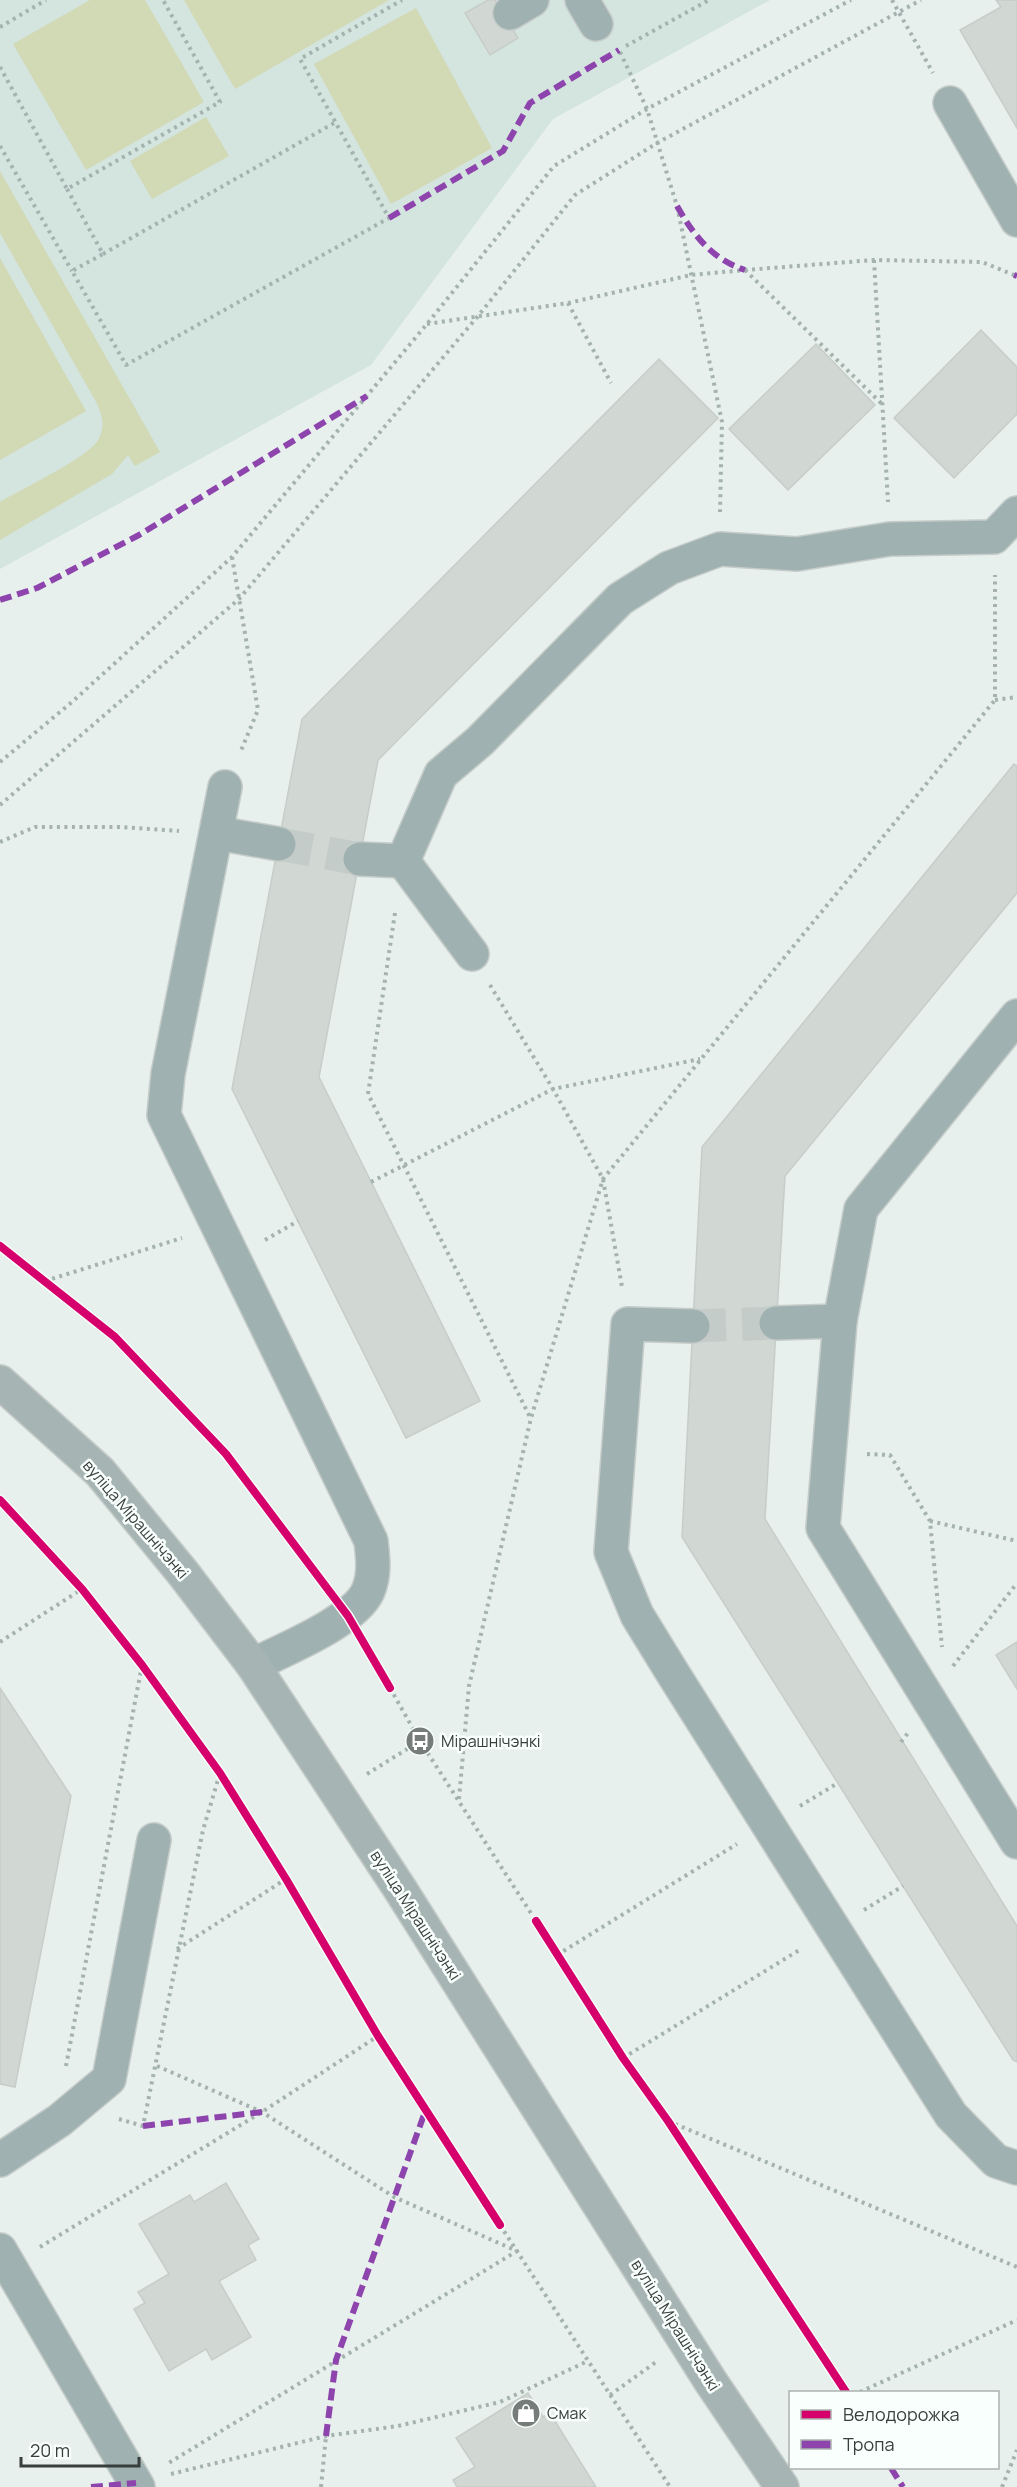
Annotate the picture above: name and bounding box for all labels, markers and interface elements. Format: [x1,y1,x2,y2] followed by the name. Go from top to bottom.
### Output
[78,1455,194,1583] street label: вуліца Мірашнічэнкі
[404,1725,436,1757] bus stop icon: Мірашнічэнкі
[441,1730,541,1752] place label: Мірашнічэнкі
[366,1846,466,1984] street label: вуліца Мірашнічэнкі
[627,2255,725,2395] street label: вуліца Мірашнічэнкі
[789,2391,999,2469] legend
[510,2397,542,2429] shop icon: Смак
[547,2402,587,2424] place label: Смак
[843,2402,960,2426] text: Велодорожка
[21,2430,140,2468] scale bar
[843,2432,894,2456] text: Тропа
[30,2438,70,2462] text: 20 m

